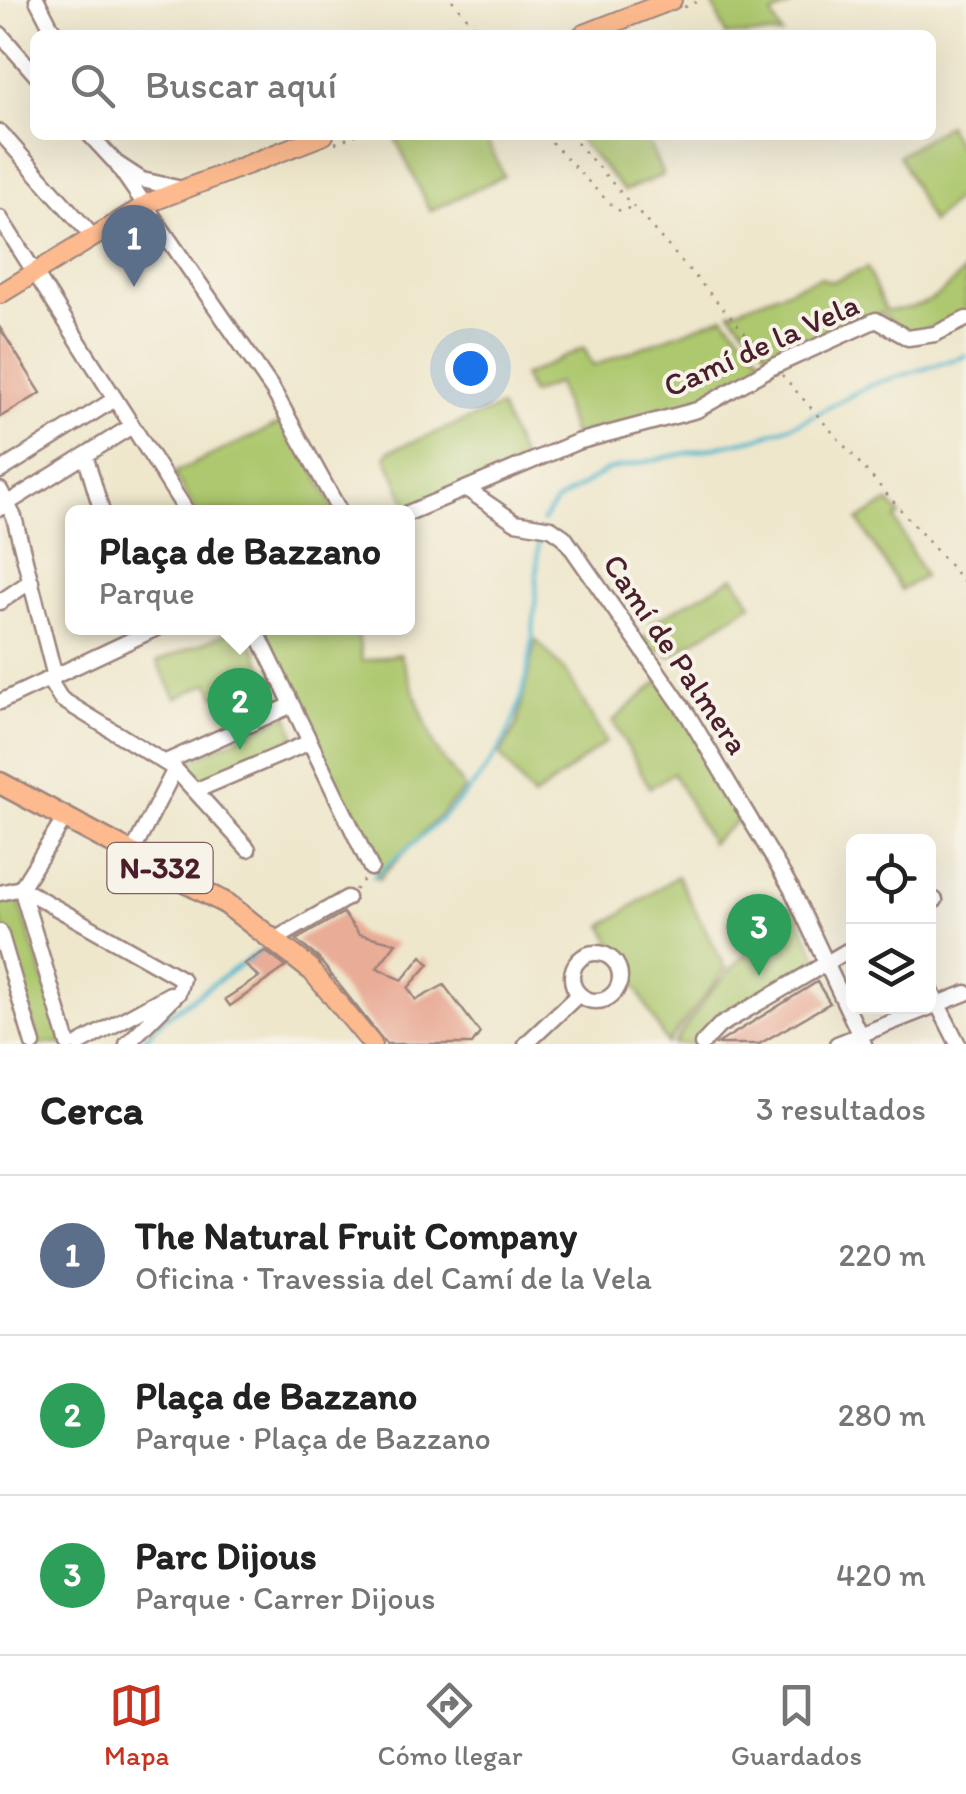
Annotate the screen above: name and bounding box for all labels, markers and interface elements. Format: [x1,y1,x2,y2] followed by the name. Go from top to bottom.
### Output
[30,30,936,140] search box
[65,58,120,113] icon: search
[145,62,337,108] text: Buscar aquí
[102,204,166,287] pin: 1
[658,285,865,405] street label: Camí de la Vela
[445,343,496,394] your location
[65,505,415,635] popup
[99,528,381,574] text: Plaça de Bazzano
[595,547,757,761] street label: Camí de Palmera
[99,574,195,612] text: Parque
[208,668,272,750] pin: 2
[846,834,936,1014] map controls
[846,834,936,924] button: locate
[108,843,212,893] road number: N-332
[726,894,792,976] pin: 3
[846,924,936,1014] button: layers
[40,1084,144,1135] text: Cerca
[756,1090,926,1128] text: 3 resultados
[135,1213,577,1259] text: The Natural Fruit Company
[65,1236,80,1274] text: 1
[839,1236,926,1274] text: 220 m
[135,1259,652,1297] text: Oficina · Travessia del Camí de la Vela
[135,1373,417,1419] text: Plaça de Bazzano
[64,1396,81,1434] text: 2
[838,1396,926,1434] text: 280 m
[135,1419,491,1457] text: Parque · Plaça de Bazzano
[135,1533,317,1579] text: Parc Dijous
[64,1556,81,1594] text: 3
[836,1556,926,1594] text: 420 m
[135,1579,435,1617] text: Parque · Carrer Dijous
[104,1678,169,1772] tab: Mapa
[377,1678,522,1772] tab: Cómo llegar
[731,1678,862,1772] tab: Guardados

